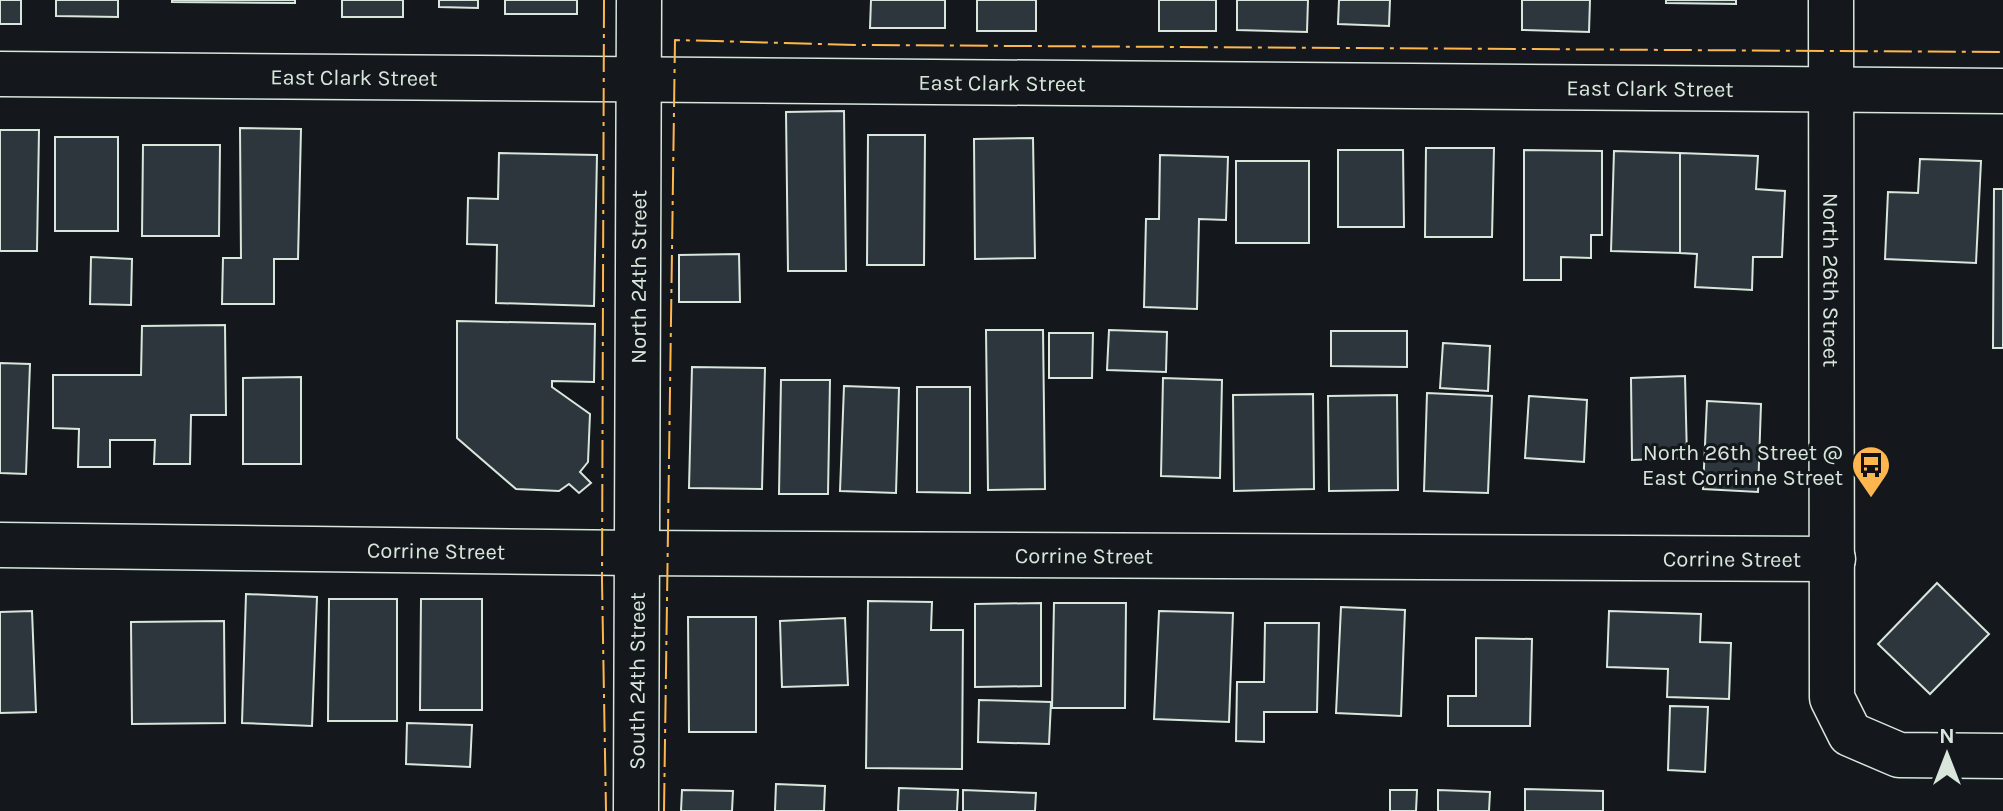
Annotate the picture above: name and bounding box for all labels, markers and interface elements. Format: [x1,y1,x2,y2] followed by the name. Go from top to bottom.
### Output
[270,64,438,92] street label: East Clark Street
[918,70,1086,97] street label: East Clark Street
[1566,75,1734,103] street label: East Clark Street
[626,190,652,364] street label: North 24th Street
[1817,193,1844,367] street label: North 26th Street
[1642,440,1843,491] place label: North 26th Street @ East Corrinne Street
[1850,444,1892,499] bus stop icon: North 26th Street @ East Corrinne Street
[367,538,505,565] street label: Corrine Street
[1015,543,1153,570] street label: Corrine Street
[1663,546,1801,573] street label: Corrine Street
[624,592,651,770] street label: South 24th Street
[1907,715,1987,795] north arrow
[1939,723,1955,749] text: N

